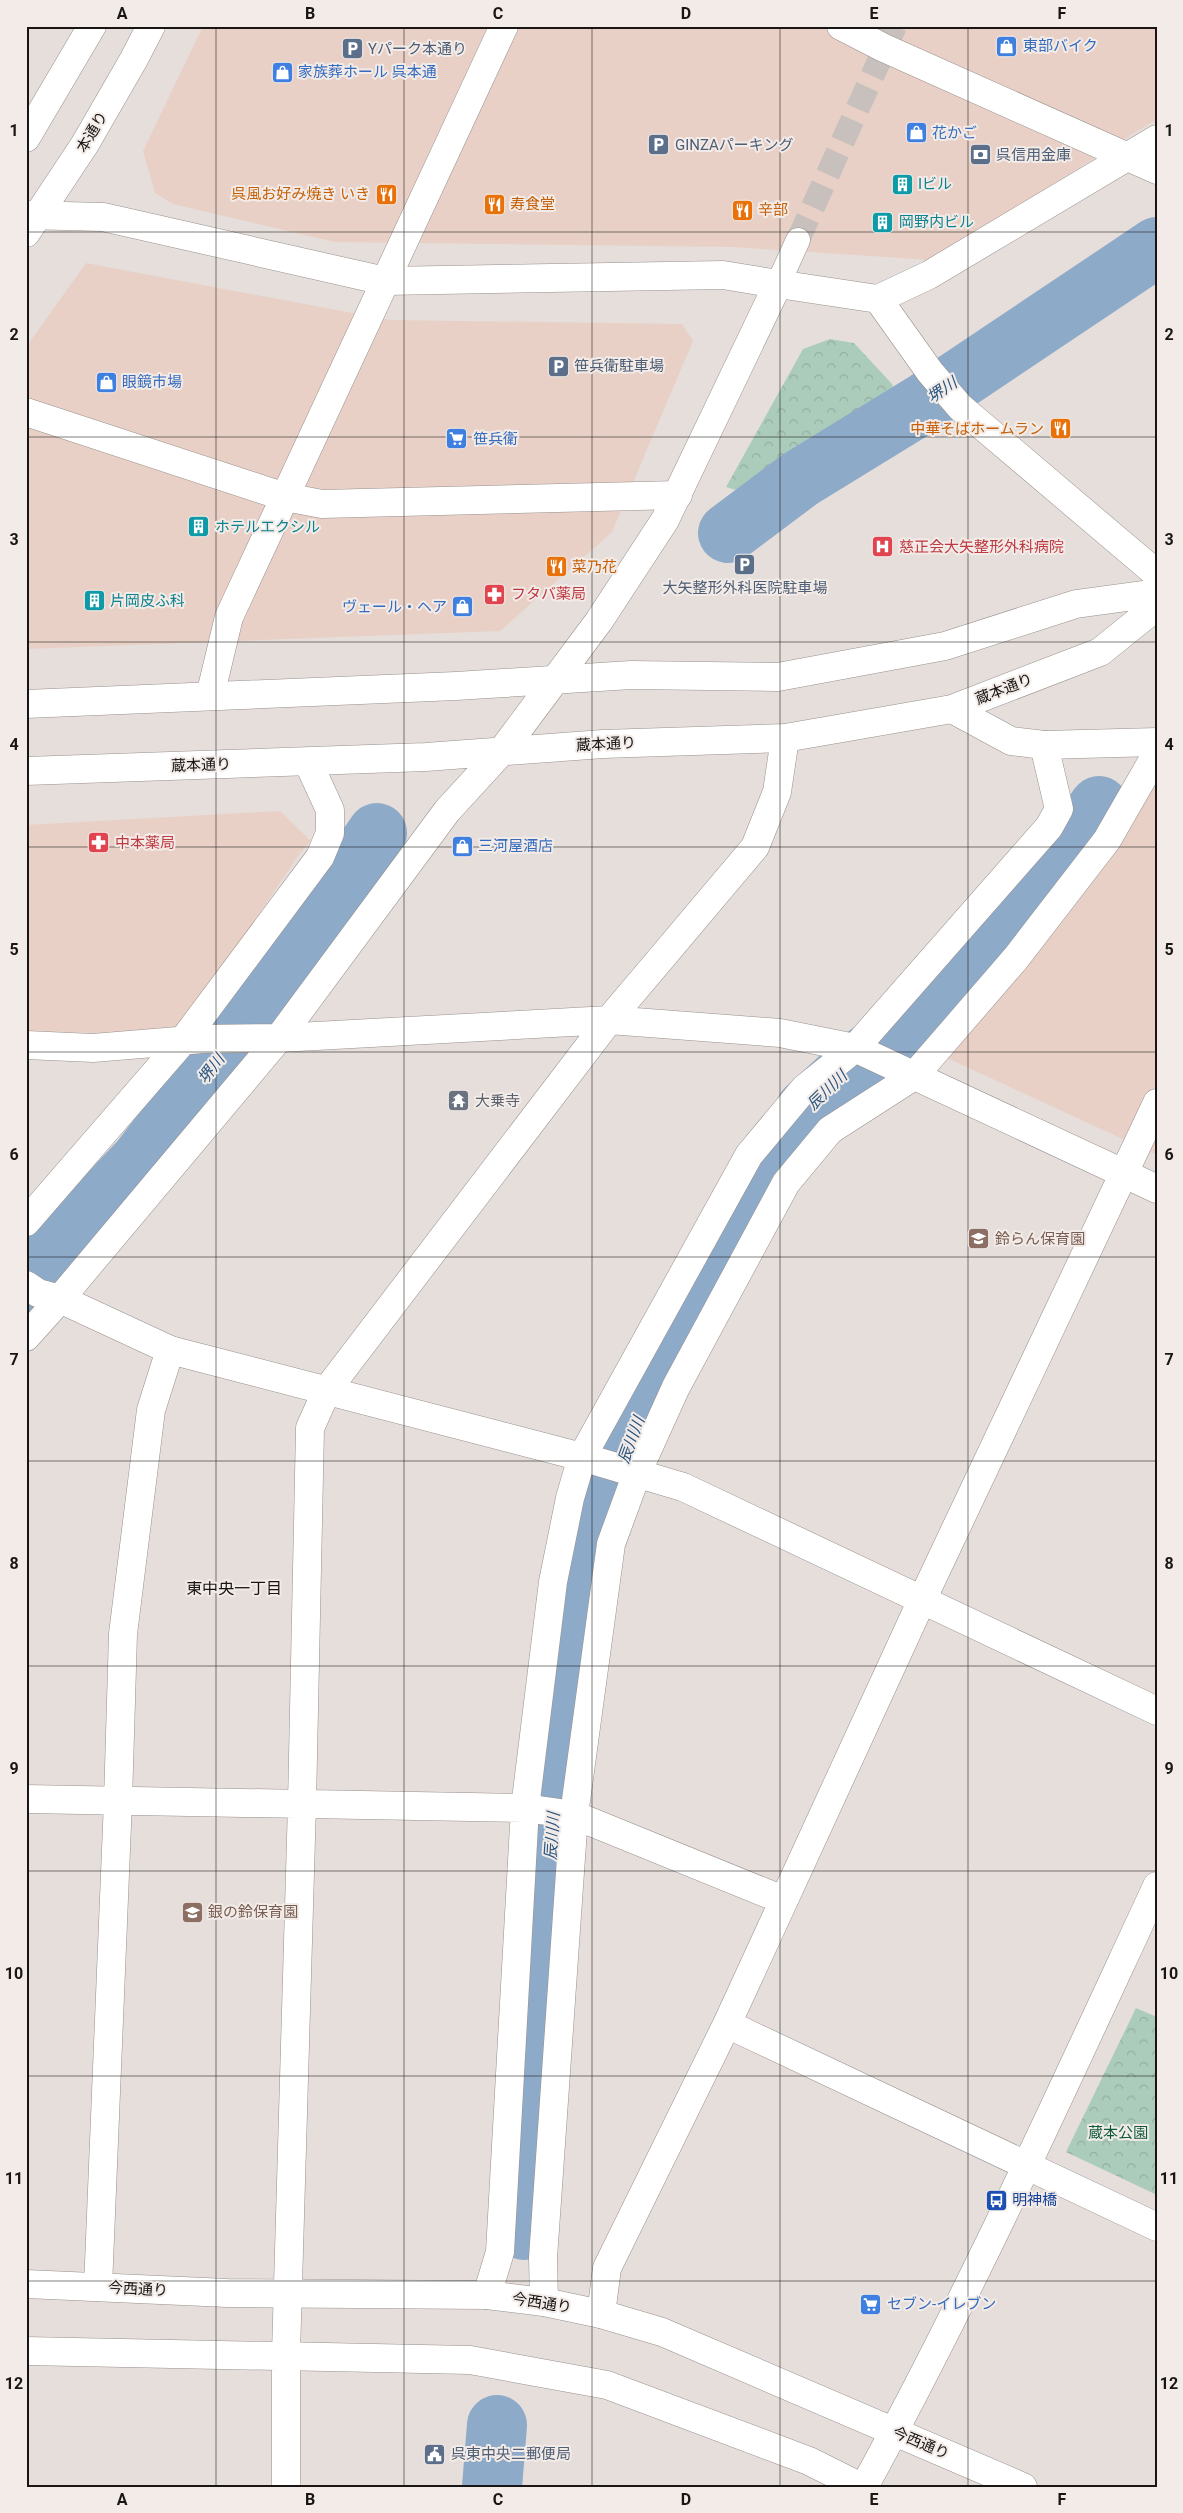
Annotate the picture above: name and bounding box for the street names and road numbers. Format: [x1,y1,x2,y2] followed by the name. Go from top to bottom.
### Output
[73,108,111,156] street label: 本通り
[973,670,1035,708] street label: 蔵本通り
[576,733,636,755] street label: 蔵本通り
[171,755,231,775] street label: 蔵本通り
[108,2278,168,2300] street label: 今西通り
[511,2289,573,2317] street label: 今西通り
[890,2423,952,2463] street label: 今西通り

